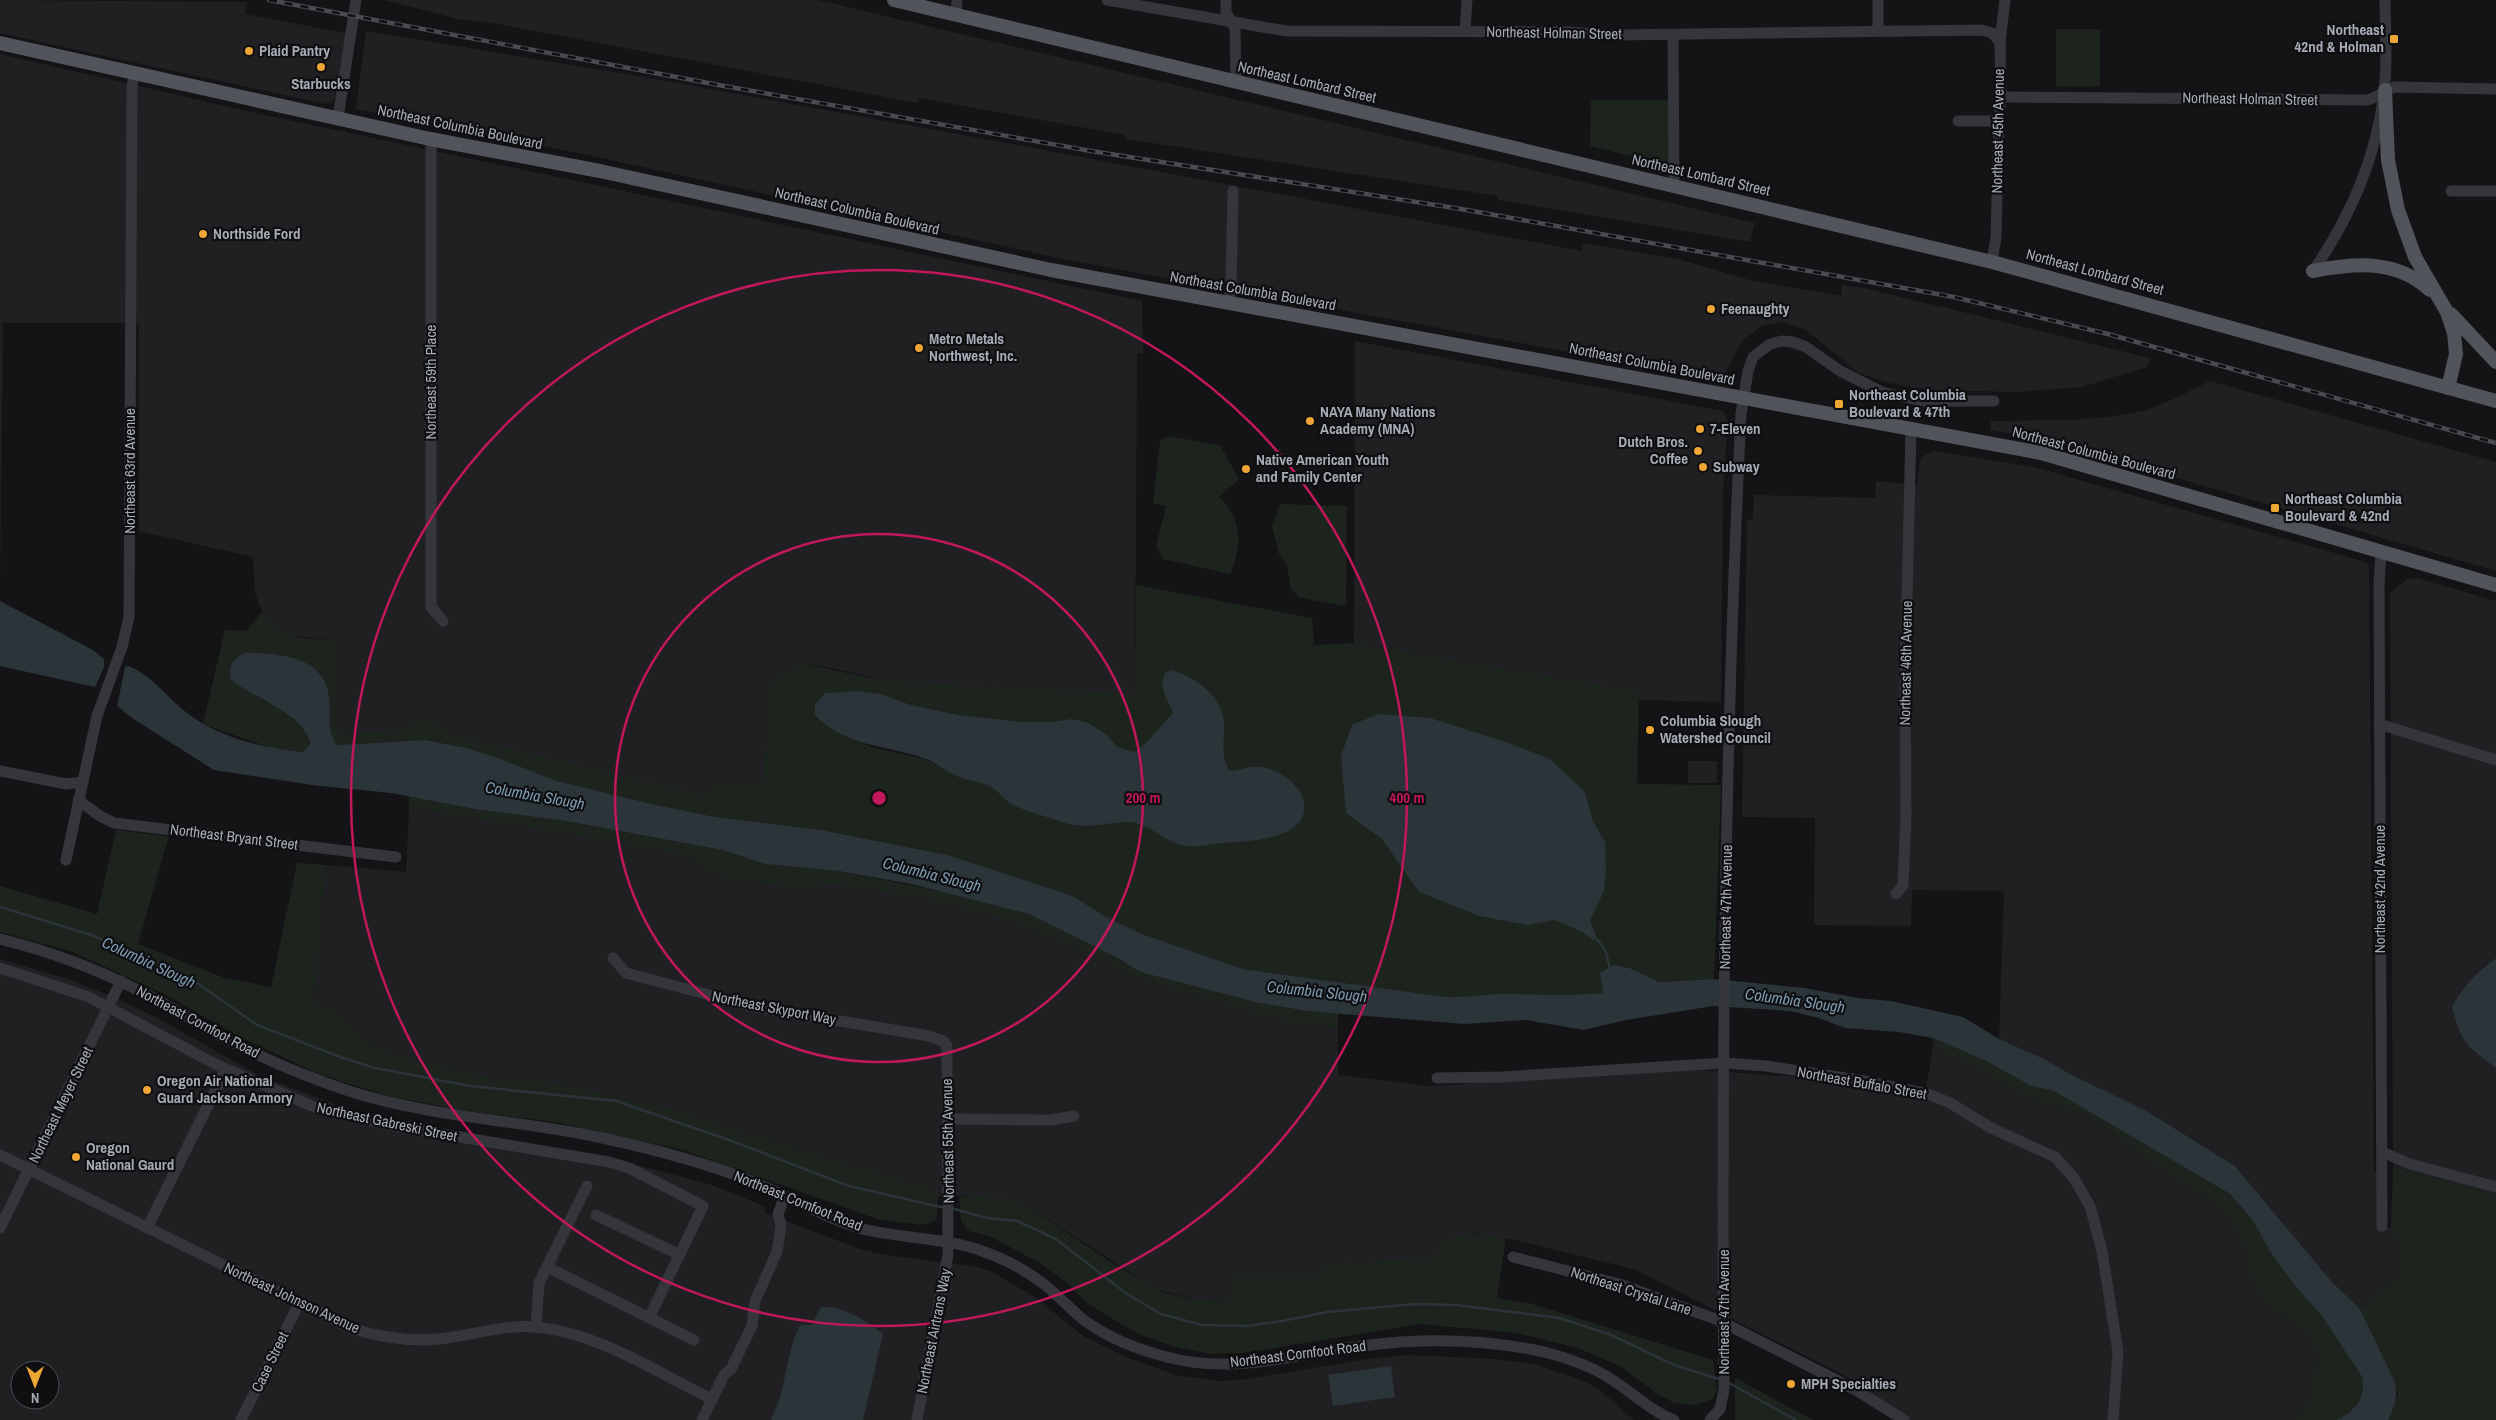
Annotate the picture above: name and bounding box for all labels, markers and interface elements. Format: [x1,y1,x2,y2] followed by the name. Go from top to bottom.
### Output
[2294,19,2384,57] place label: Northeast 42nd & Holman
[1486,21,1622,44] street label: Northeast Holman Street
[2388,33,2400,45] marker: Northeast 42nd & Holman
[259,40,330,61] place label: Plaid Pantry
[243,45,255,57] marker: Plaid Pantry
[1236,55,1379,108] street label: Northeast Lombard Street
[315,61,327,73] marker: Starbucks
[1986,68,2009,194] street label: Northeast 45th Avenue
[291,73,351,94] place label: Starbucks
[2182,87,2318,110] street label: Northeast Holman Street
[376,99,545,154] street label: Northeast Columbia Boulevard
[1630,148,1773,201] street label: Northeast Lombard Street
[773,181,941,240] street label: Northeast Columbia Boulevard
[213,223,301,244] place label: Northside Ford
[197,228,209,240] marker: Northside Ford
[2024,243,2167,300] street label: Northeast Lombard Street
[1168,266,1338,315] street label: Northeast Columbia Boulevard
[1721,298,1790,319] place label: Feenaughty
[1705,303,1717,315] marker: Feenaughty
[420,324,441,439] street label: Northeast 59th Place
[929,328,1017,366] place label: Metro Metals Northwest, Inc.
[1568,337,1737,390] street label: Northeast Columbia Boulevard
[913,342,925,354] marker: Metro Metals Northwest, Inc.
[1849,384,1966,422] place label: Northeast Columbia Boulevard & 47th
[1833,398,1845,410] marker: Northeast Columbia Boulevard & 47th
[1320,401,1436,439] place label: NAYA Many Nations Academy (MNA)
[119,408,140,534] street label: Northeast 63rd Avenue
[1304,415,1316,427] marker: NAYA Many Nations Academy (MNA)
[1710,418,1761,439] place label: 7-Eleven
[2010,421,2178,484] street label: Northeast Columbia Boulevard
[1694,423,1706,435] marker: 7-Eleven
[1618,431,1688,469] place label: Dutch Bros. Coffee
[1692,445,1704,457] marker: Dutch Bros. Coffee
[1256,449,1389,487] place label: Native American Youth and Family Center
[1713,456,1760,477] place label: Subway
[1697,461,1709,473] marker: Subway
[1240,463,1252,475] marker: Native American Youth and Family Center
[2285,488,2402,526] place label: Northeast Columbia Boulevard & 42nd
[2269,502,2281,514] marker: Northeast Columbia Boulevard & 42nd
[1894,600,1917,726] street label: Northeast 46th Avenue
[1660,710,1771,748] place label: Columbia Slough Watershed Council
[1644,724,1656,736] marker: Columbia Slough Watershed Council
[484,775,586,815] water label: Columbia Slough
[1126,787,1160,808] text: 200 m
[1390,787,1424,808] text: 400 m
[870,789,888,807] centre of rings
[169,818,300,855] street label: Northeast Bryant Street
[2369,825,2390,953] street label: Northeast 42nd Avenue
[1714,844,1737,970] street label: Northeast 47th Avenue
[881,851,983,897] water label: Columbia Slough
[99,931,199,993] water label: Columbia Slough
[1266,975,1368,1007] water label: Columbia Slough
[133,980,264,1063] street label: Northeast Cornfoot Road
[1744,982,1846,1018] water label: Columbia Slough
[710,985,839,1030] street label: Northeast Skyport Way
[23,1043,98,1167] street label: Northeast Meyer Street
[1796,1061,1929,1104] street label: Northeast Buffalo Street
[157,1070,293,1108] place label: Oregon Air National Guard Jackson Armory
[936,1078,959,1204] street label: Northeast 55th Avenue
[141,1084,153,1096] marker: Oregon Air National Guard Jackson Armory
[315,1096,460,1147] street label: Northeast Gabreski Street
[86,1137,174,1175] place label: Oregon National Gaurd
[70,1151,82,1163] marker: Oregon National Gaurd
[731,1165,866,1236] street label: Northeast Cornfoot Road
[1713,1249,1734,1374] street label: Northeast 47th Avenue
[221,1257,364,1338] street label: Northeast Johnson Avenue
[1568,1261,1694,1320] street label: Northeast Crystal Lane
[911,1266,956,1395] street label: Northeast Airtrans Way
[246,1327,293,1396] street label: Case Street
[1229,1335,1367,1372] street label: Northeast Cornfoot Road
[10,1360,60,1410] north arrow
[1801,1373,1896,1394] place label: MPH Specialties
[1785,1378,1797,1390] marker: MPH Specialties
[31,1389,39,1407] text: N

